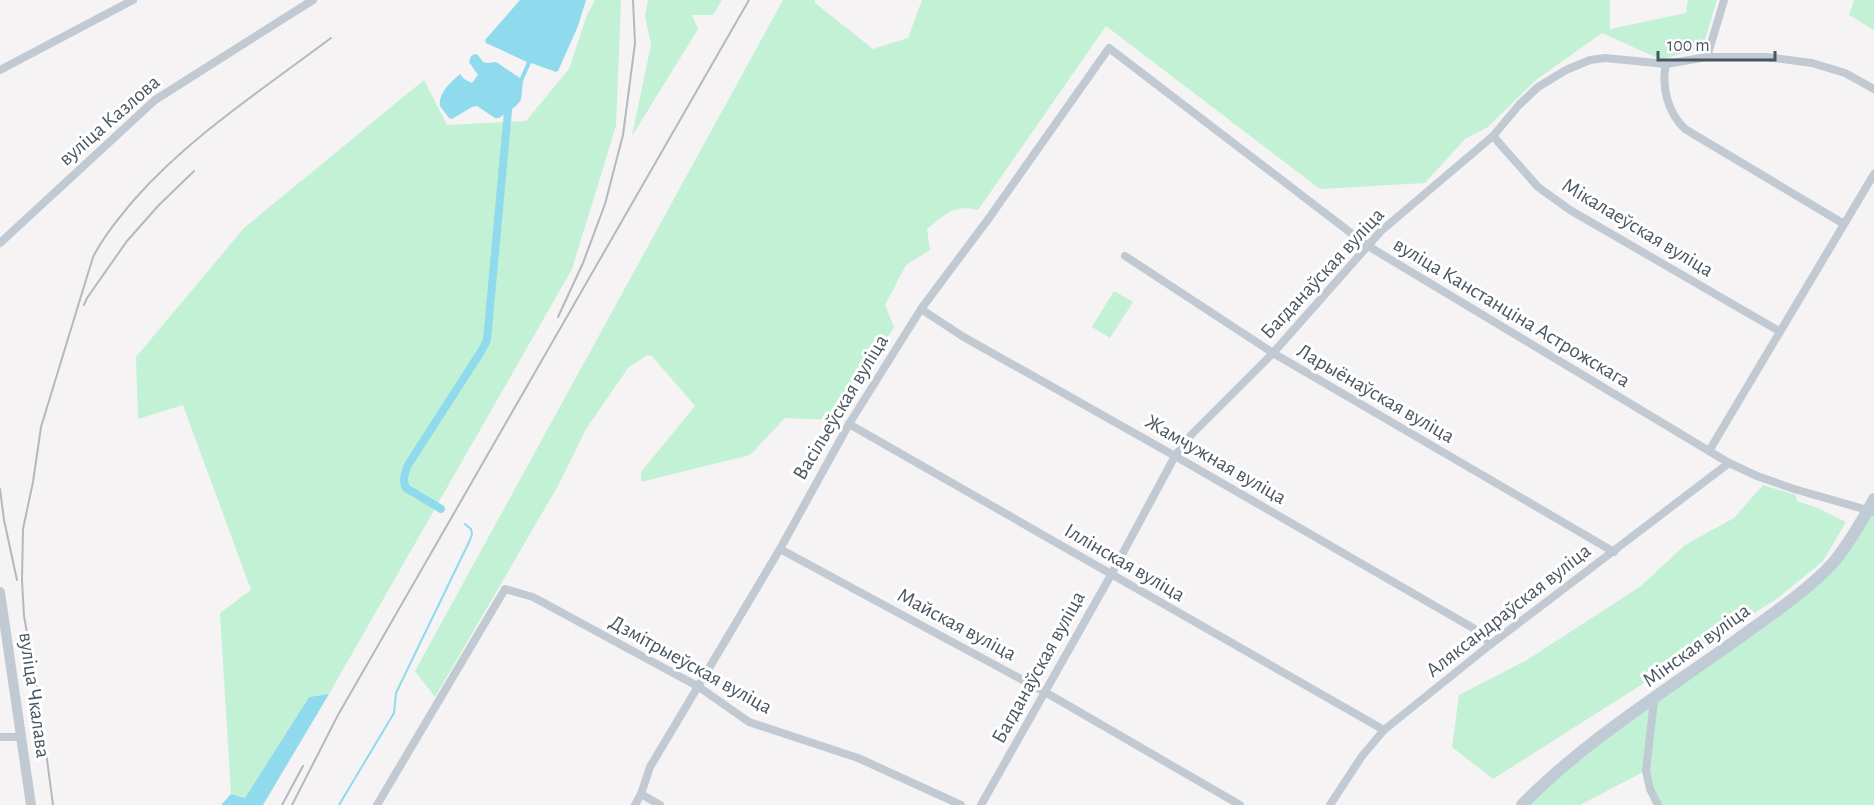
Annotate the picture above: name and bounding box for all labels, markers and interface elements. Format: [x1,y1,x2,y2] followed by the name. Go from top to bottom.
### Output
[1658,24,1775,62] scale bar
[1667,37,1710,55] text: 100 m
[55,71,164,170] street label: вуліца Казлова
[1559,174,1717,281] street label: Мікалаеўская вуліца
[1257,204,1388,343] street label: Багданаўская вуліца
[1390,233,1634,392] street label: вуліца Канстанціна Астрожскага
[789,331,892,484] street label: Васільеўская вуліца
[1294,340,1458,447] street label: Ларыёнаўская вуліца
[1142,411,1290,508] street label: Жамчужная вуліца
[1061,519,1189,606] street label: Іллінская вуліца
[1422,539,1595,681] street label: Аляксандраўская вуліца
[894,584,1020,665] street label: Майская вуліца
[988,587,1089,747] street label: Багданаўская вуліца
[1639,599,1754,691] street label: Мінская вуліца
[606,611,776,718] street label: Дзмітрыеўская вуліца
[15,631,54,760] street label: вуліца Чкалава

